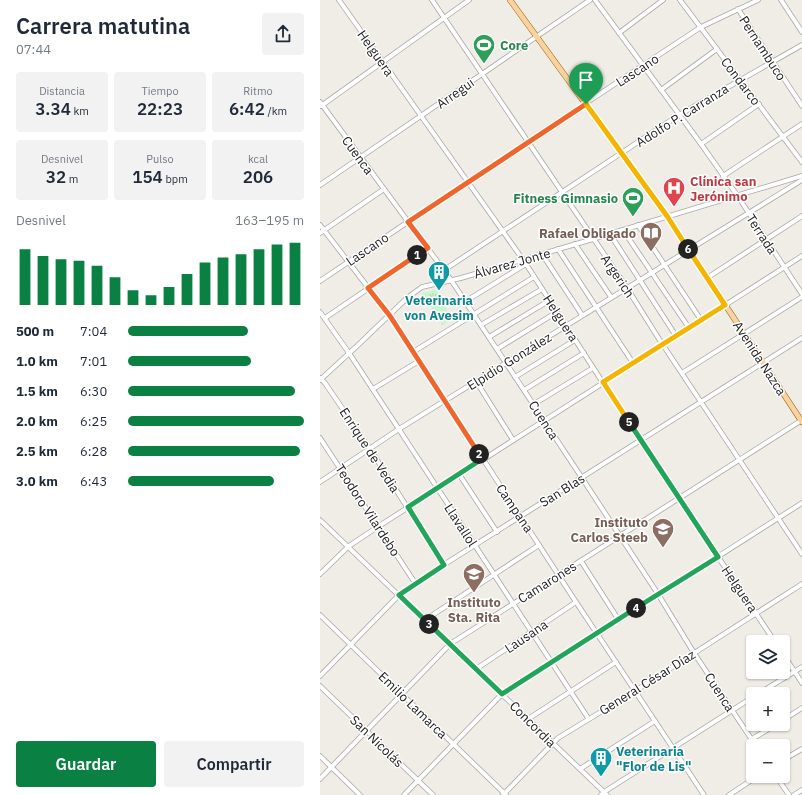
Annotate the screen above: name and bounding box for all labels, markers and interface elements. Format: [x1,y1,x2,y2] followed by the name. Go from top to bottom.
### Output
[16,11,190,40] text: Carrera matutina
[262,13,304,55] button: share
[735,13,790,84] street label: Pernambuco
[353,27,398,80] street label: Helguera
[471,32,497,65] sports icon: Core
[500,37,528,54] place label: Core
[16,41,51,58] text: 07:44
[613,50,662,91] street label: Lascano
[717,54,764,109] street label: Condarco
[569,63,603,104] pin
[575,69,597,91] icon: arrive
[433,74,478,113] street label: Arregui
[633,80,732,151] street label: Adolfo P. Carranza
[39,84,85,98] text: Distancia
[141,84,179,98] text: Tiempo
[243,84,273,98] text: Ritmo
[35,98,71,120] text: 3.34
[137,98,183,120] text: 22:23
[229,98,265,120] text: 6:42
[71,104,89,118] text: km
[265,104,287,118] text: /km
[338,133,377,178] street label: Cuenca
[41,152,83,166] text: Desnivel
[146,152,174,166] text: Pulso
[248,152,268,166] text: kcal
[46,166,66,188] text: 32
[132,166,163,188] text: 154
[243,166,273,188] text: 206
[66,172,78,186] text: m
[163,172,188,186] text: bpm
[690,173,756,205] place label: Clínica san Jerónimo
[661,175,687,208] hospital icon: Clínica san Jerónimo
[620,185,646,218] sports icon: Fitness Gimnasio
[513,190,618,207] place label: Fitness Gimnasio
[742,211,781,258] street label: Terrada
[16,212,66,229] text: Desnivel
[235,212,304,229] text: 163–195 m
[638,220,664,253] library icon: Rafael Obligado
[539,225,636,242] place label: Rafael Obligado
[343,229,392,270] street label: Lascano
[678,239,698,259] pin: 6
[685,242,691,256] text: 6
[472,244,552,283] street label: Álvarez Jonte
[407,245,427,265] pin: 1
[414,248,420,262] text: 1
[597,251,638,301] street label: Argerich
[426,259,452,292] building icon: Veterinaria von Avesim
[539,291,582,345] street label: Helguera
[404,292,474,324] place label: Veterinaria von Avesim
[729,318,790,399] street label: Avenida Nazca
[16,323,54,340] text: 500 m
[80,323,107,340] text: 7:04
[464,329,555,394] street label: Elpidio González
[16,353,58,370] text: 1.0 km
[80,353,107,370] text: 7:01
[16,383,58,400] text: 1.5 km
[80,383,107,400] text: 6:30
[525,397,563,443] street label: Cuenca
[336,404,403,496] street label: Enrique de Vedia
[619,412,639,432] pin: 5
[16,413,58,430] text: 2.0 km
[80,413,107,430] text: 6:25
[626,415,632,429] text: 5
[16,443,58,460] text: 2.5 km
[80,443,107,460] text: 6:28
[469,444,489,464] pin: 2
[476,447,482,461] text: 2
[331,461,404,560] street label: Teodoro Vilardebo
[536,470,588,511] street label: San Blas
[16,473,58,490] text: 3.0 km
[80,473,107,490] text: 6:43
[492,481,537,536] street label: Campana
[440,501,481,550] street label: Llavallol
[571,514,648,546] place label: Instituto Carlos Steeb
[650,516,676,549] school or university icon: Instituto Carlos Steeb
[515,558,580,607] street label: Camarones
[461,561,487,594] school or university icon: Instituto Sta. Rita
[718,563,761,616] street label: Helguera
[447,594,501,626] place label: Instituto Sta. Rita
[626,598,646,618] pin: 4
[633,601,639,615] text: 4
[419,614,439,634] pin: 3
[501,616,551,657] street label: Lausana
[426,617,432,631] text: 3
[746,635,790,783] map controls
[746,635,790,679] button: layers
[596,646,699,719] street label: General César Díaz
[375,668,451,743] street label: Emilio Lamarca
[701,669,739,715] street label: Cuenca
[746,687,790,731] button: +
[506,698,560,751] street label: Concordia
[346,712,407,771] street label: San Nicolás
[746,739,790,783] button: −
[16,741,156,787] button: Guardar
[164,741,304,787] button: Compartir
[616,743,691,775] place label: Veterinaria "Flor de Lis"
[588,745,614,778] building icon: Veterinaria "Flor de Lis"

